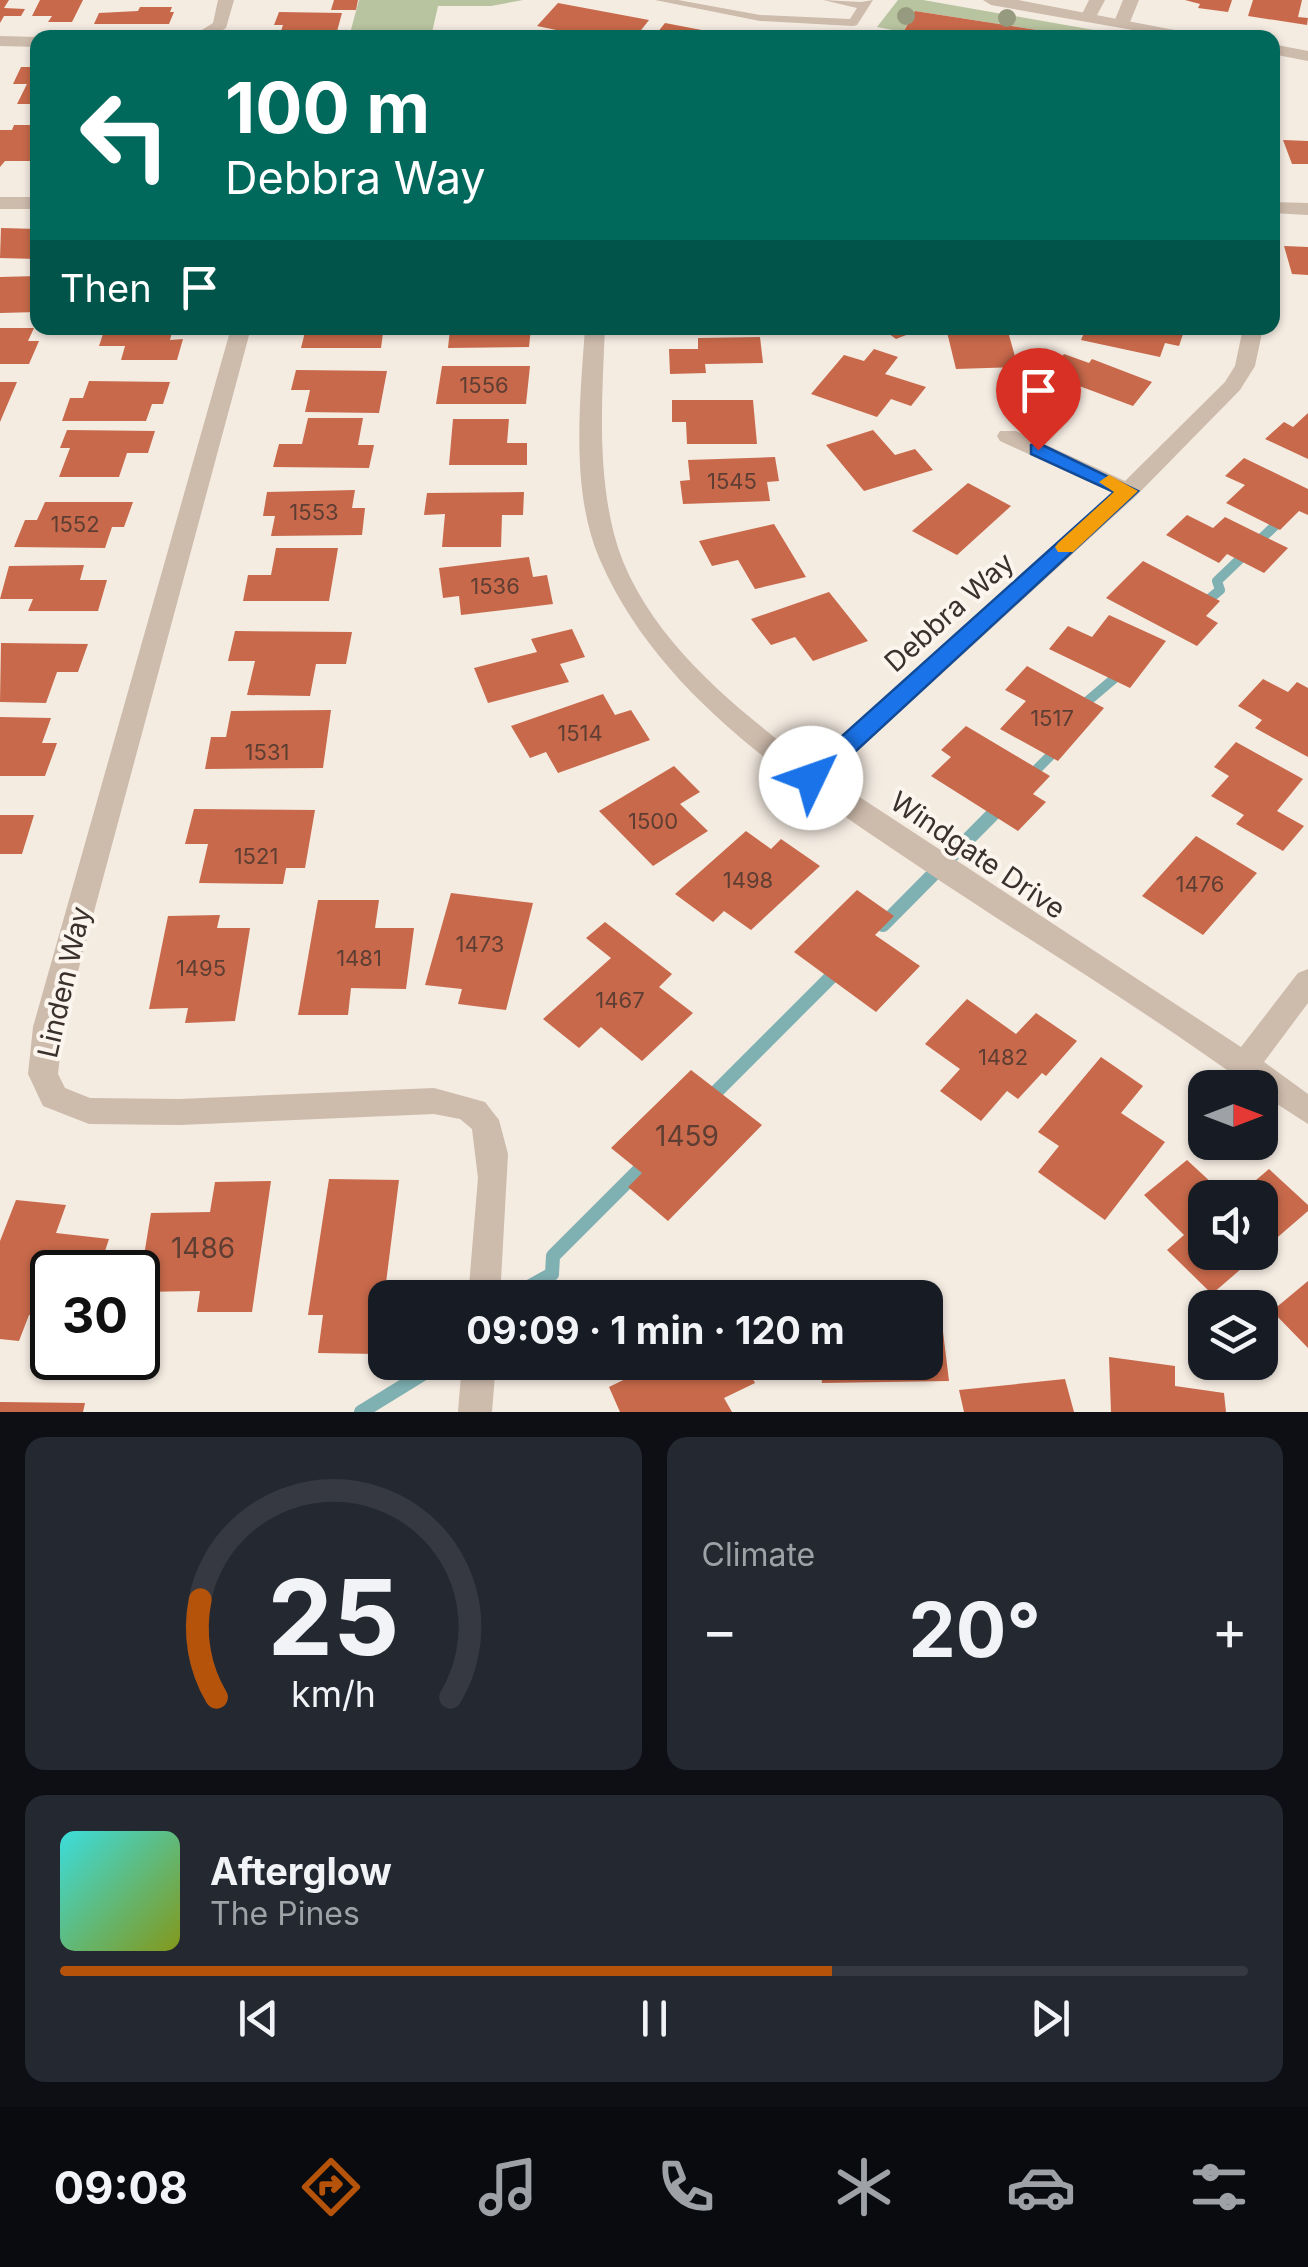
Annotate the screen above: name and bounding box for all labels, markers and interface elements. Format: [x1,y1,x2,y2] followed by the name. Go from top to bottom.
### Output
[225,65,430,150] text: 100 m
[60,70,190,200] icon: left
[225,150,486,205] text: Debbra Way
[172,260,227,315] icon: arrive
[60,265,152,311] text: Then
[996,348,1081,451] pin
[1011,363,1066,418] icon: arrive
[459,372,509,398] house number: 1556
[707,468,757,494] house number: 1545
[289,499,339,525] house number: 1553
[50,511,100,537] house number: 1552
[877,545,1021,679] street label: Debbra Way
[470,573,520,599] house number: 1536
[1030,705,1074,731] house number: 1517
[557,720,603,746] house number: 1514
[759,726,863,830] position arrow
[245,739,289,765] house number: 1531
[884,784,1072,926] street label: Windgate Drive
[628,808,678,834] house number: 1500
[234,843,278,869] house number: 1521
[723,867,773,893] house number: 1498
[1176,871,1224,897] house number: 1476
[30,903,98,1061] street label: Linden Way
[456,931,504,957] house number: 1473
[336,945,382,971] house number: 1481
[176,955,226,981] house number: 1495
[595,987,645,1013] house number: 1467
[978,1044,1028,1070] house number: 1482
[1188,1070,1278,1160] north arrow
[1188,1070,1278,1380] map controls
[655,1119,719,1153] house number: 1459
[1188,1180,1278,1270] button: sound
[171,1231,235,1265] house number: 1486
[30,1250,160,1380] speed limit sign: 30
[1188,1290,1278,1380] button: layers
[466,1307,845,1353] text: 09:09 · 1 min · 120 m
[702,1535,815,1574] text: Climate
[267,1554,399,1680] text: 25
[909,1584,1041,1675] text: 20°
[702,1597,738,1663] text: −
[1212,1597,1248,1663] text: +
[291,1672,376,1716] text: km/h
[210,1848,392,1894] text: Afterglow
[210,1894,360,1933] text: The Pines
[231,1991,286,2046] icon: previous
[627,1991,682,2046] icon: pause
[1023,1991,1078,2046] icon: next
[296,2152,366,2222] icon: directions
[473,2152,543,2222] icon: music
[651,2152,721,2222] icon: phone
[829,2152,899,2222] icon: climate
[1006,2152,1076,2222] icon: car
[1184,2152,1254,2222] icon: filters
[54,2160,188,2215] text: 09:08

